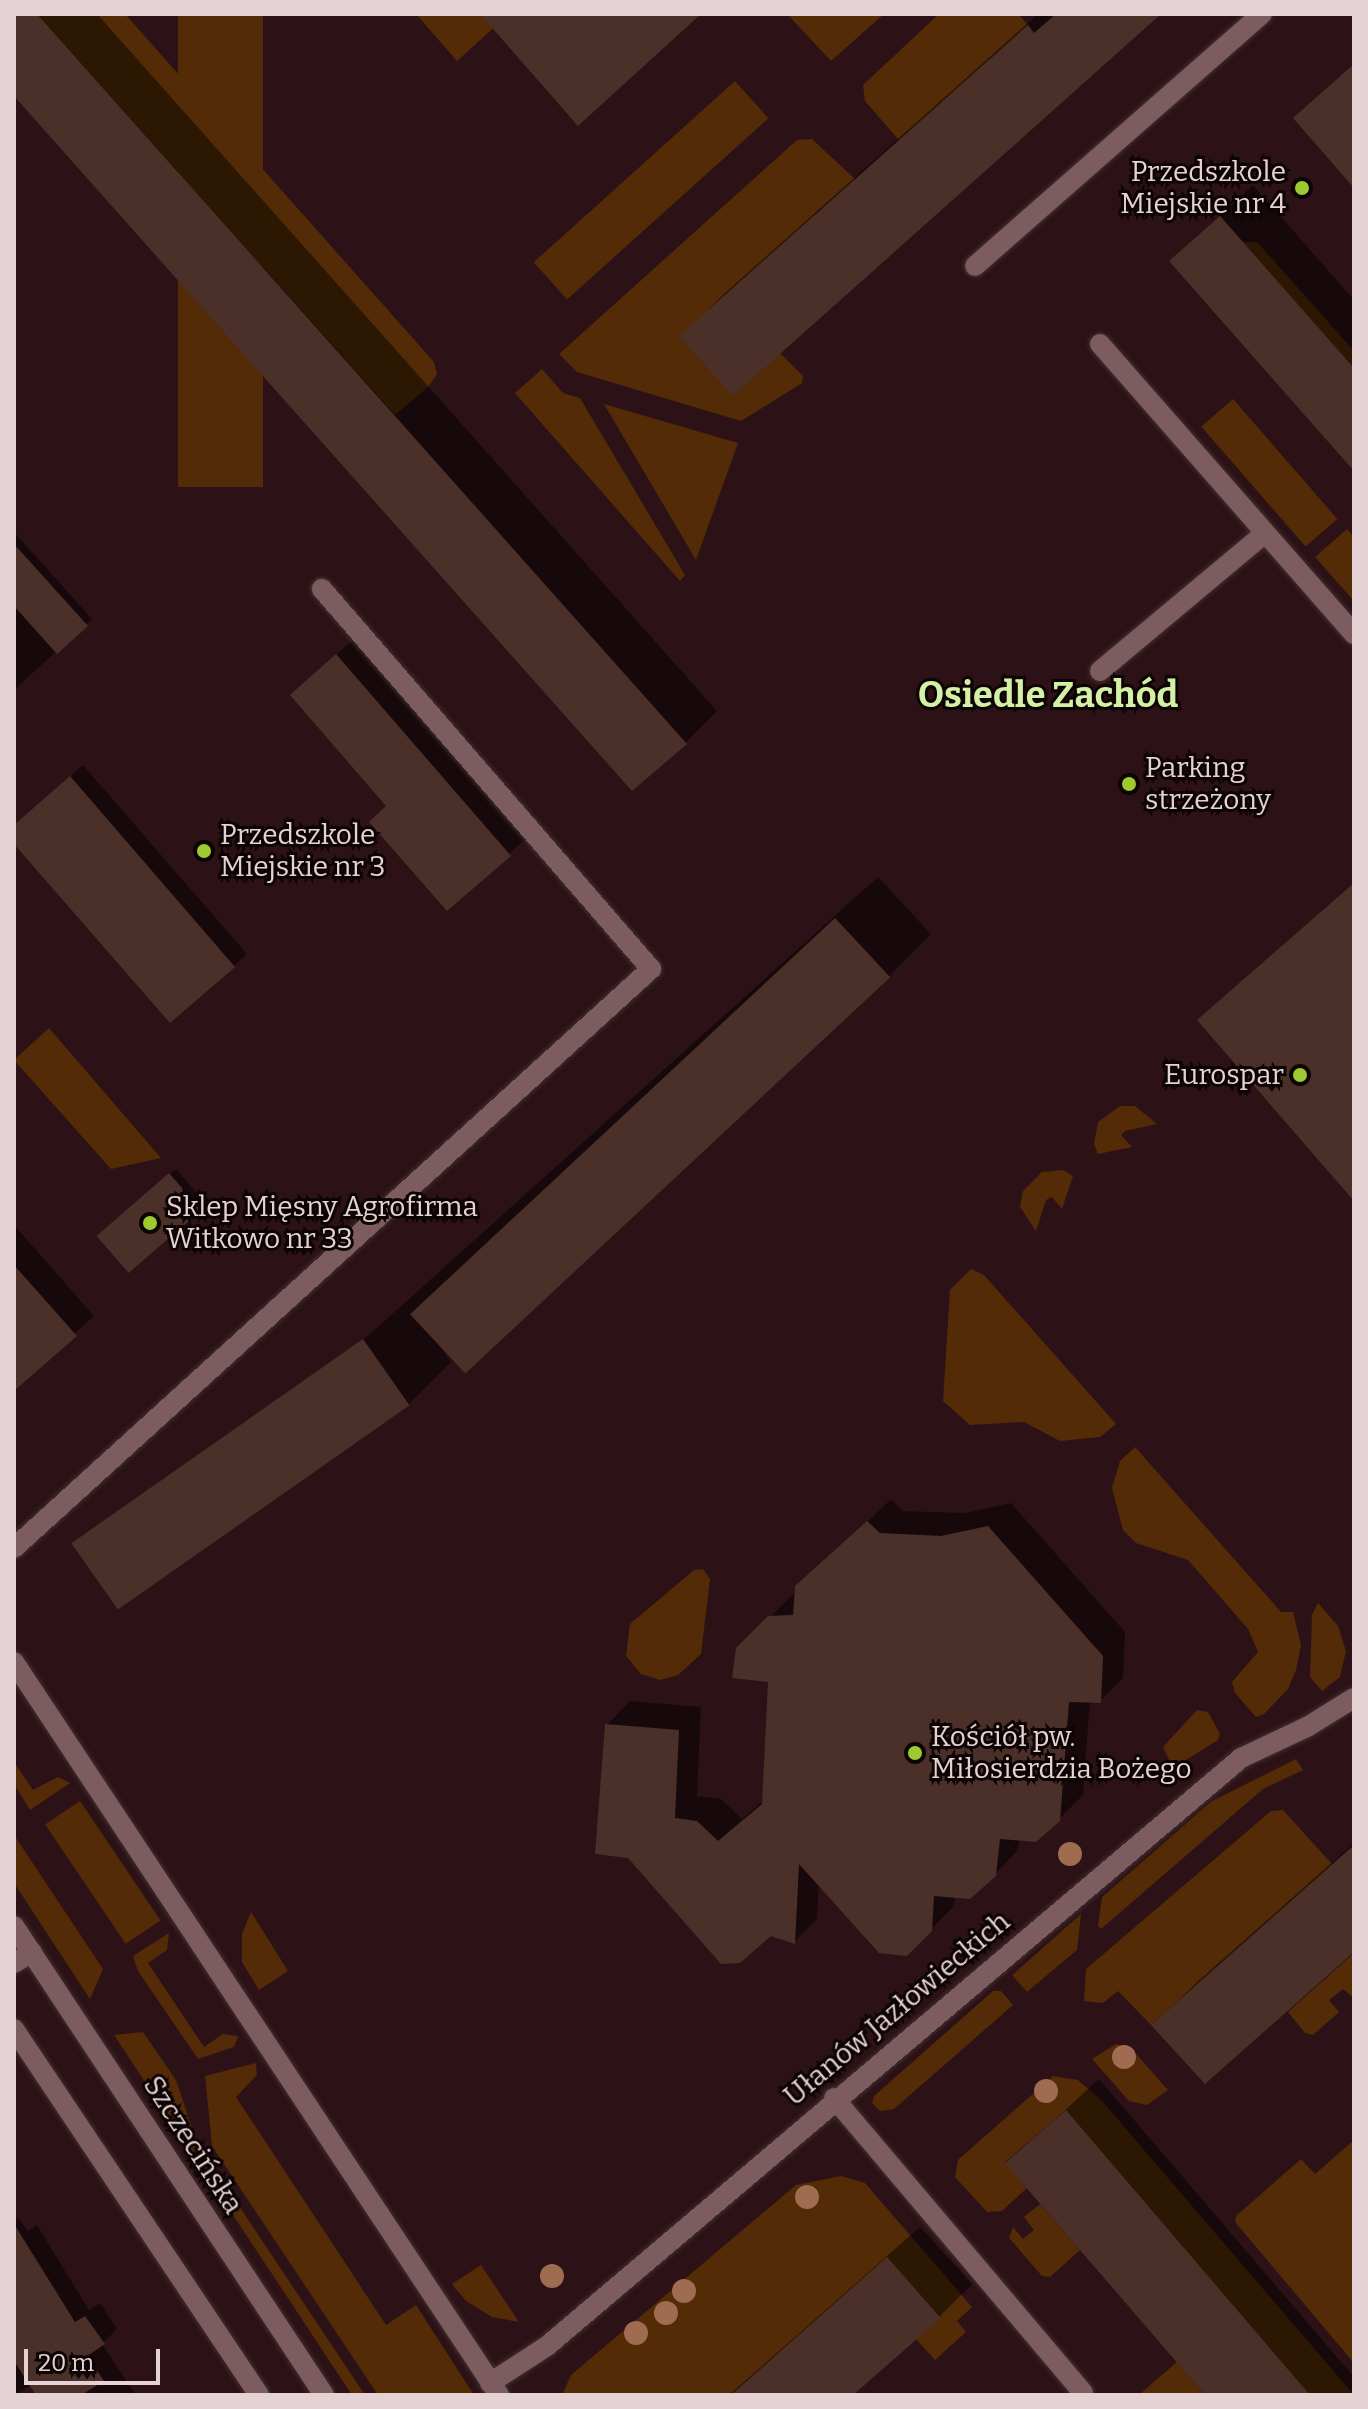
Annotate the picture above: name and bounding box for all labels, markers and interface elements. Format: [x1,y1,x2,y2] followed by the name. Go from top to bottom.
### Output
[1120,155,1286,221] place label: Przedszkole Miejskie nr 4
[1293,179,1311,197] marker: Przedszkole Miejskie nr 4
[918,674,1178,718] district label: Osiedle Zachód
[1145,751,1271,817] place label: Parking strzeżony
[1120,775,1138,793] marker: Parking strzeżony
[220,818,385,884] place label: Przedszkole Miejskie nr 3
[195,842,213,860] marker: Przedszkole Miejskie nr 3
[1164,1058,1284,1092] place label: Eurospar
[1291,1066,1309,1084] marker: Eurospar
[166,1190,478,1256] place label: Sklep Mięsny Agrofirma Witkowo nr 33
[141,1214,159,1232] marker: Sklep Mięsny Agrofirma Witkowo nr 33
[931,1720,1191,1786] place label: Kościół pw. Miłosierdzia Bożego
[906,1744,924,1762] marker: Kościół pw. Miłosierdzia Bożego
[777,1905,1017,2113] street label: Ułanów Jazłowieckich
[136,2070,250,2220] street label: Szczecińska
[28,2333,164,2383] scale bar
[38,2349,94,2377] text: 20 m

